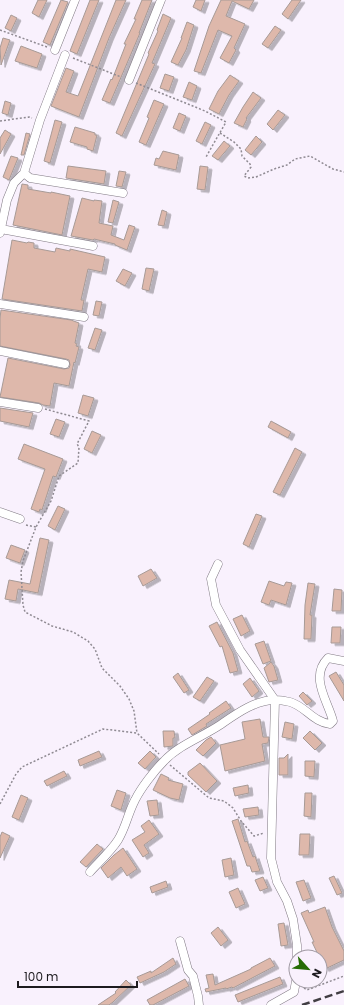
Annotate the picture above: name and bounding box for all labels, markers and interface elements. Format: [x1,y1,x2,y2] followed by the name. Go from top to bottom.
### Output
[288,949,328,989] north arrow
[18,963,137,989] scale bar
[308,966,326,981] text: N
[24,968,58,985] text: 100 m

